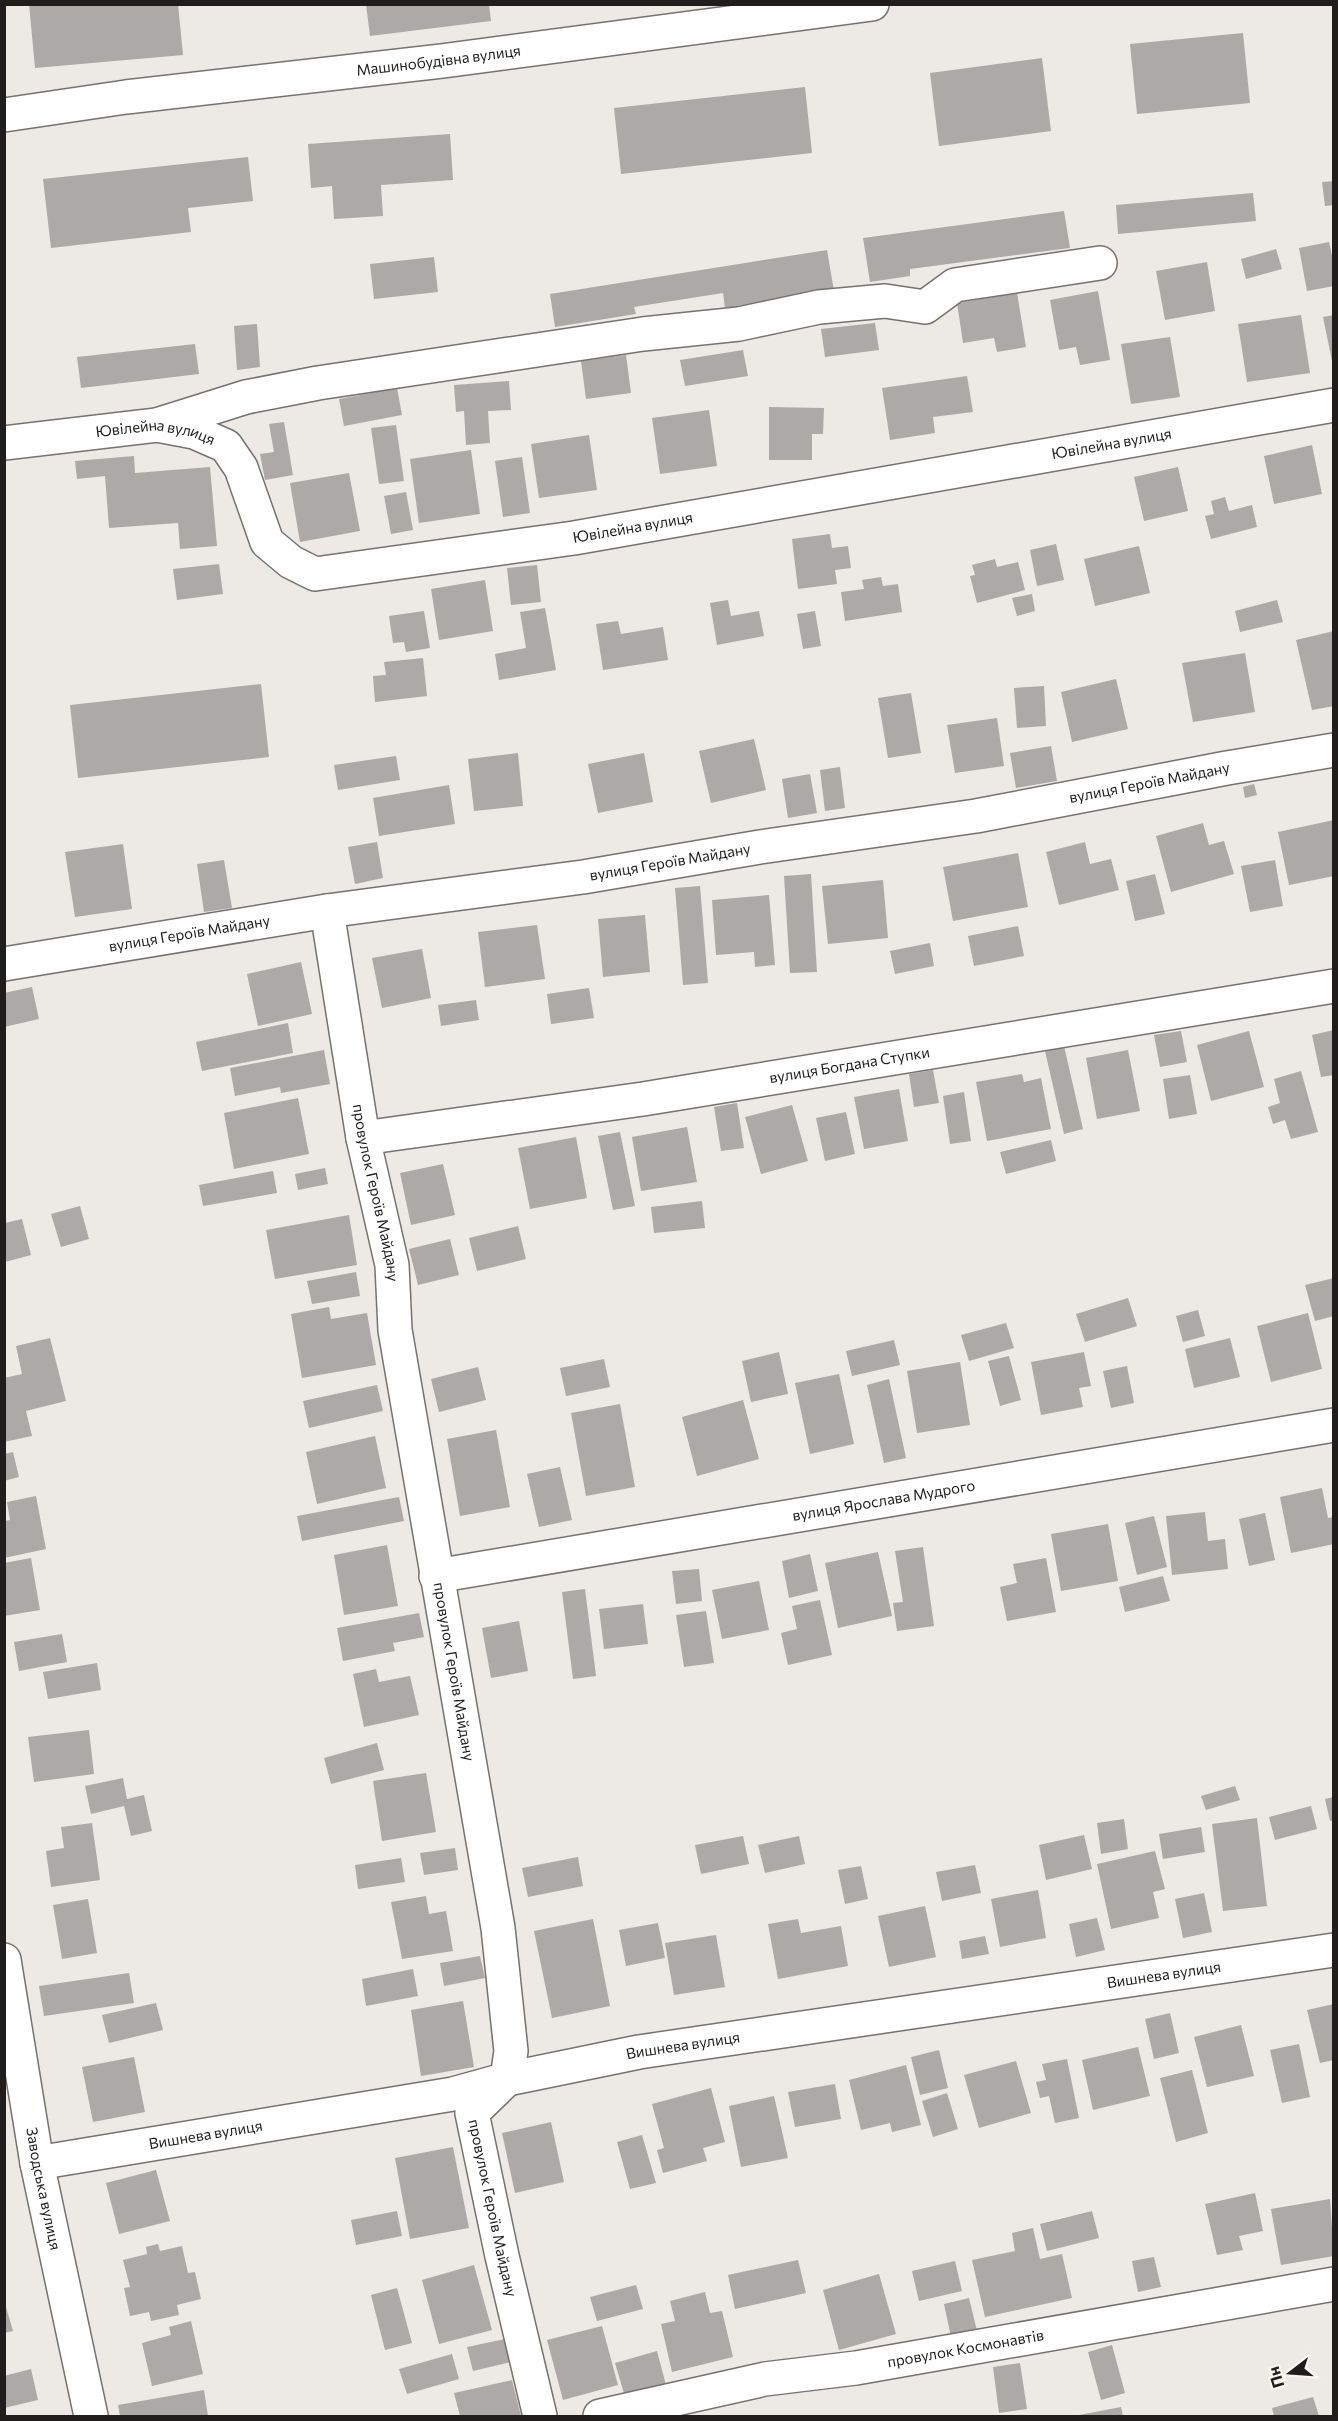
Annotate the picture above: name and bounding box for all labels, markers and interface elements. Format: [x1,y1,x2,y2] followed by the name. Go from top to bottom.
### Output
[355,41,522,79] street label: Машинобудівна вулиця
[94,415,218,448] street label: Ювілейна вулиця
[1050,424,1173,462] street label: Ювілейна вулиця
[571,507,694,546] street label: Ювілейна вулиця
[1068,758,1231,806] street label: вулиця Героїв Майдану
[588,839,752,884] street label: вулиця Героїв Майдану
[107,910,272,955] street label: вулиця Героїв Майдану
[768,1042,931,1086] street label: вулиця Богдана Ступки
[350,1102,403,1282] street label: провулок Героїв Майдану
[791,1475,976,1524] street label: вулиця Ярослава Мудрого
[431,1581,479,1763] street label: провулок Героїв Майдану
[1106,1957,1222,1991] street label: Вишнева вулиця
[624,2027,741,2062] street label: Вишнева вулиця
[147,2116,264,2152] street label: Вишнева вулиця
[466,2117,521,2299] street label: провулок Героїв Майдану
[23,2126,65,2252] street label: Заводська вулиця
[886,2325,1045,2370] street label: провулок Космонавтів
[1260,2343,1320,2403] north arrow
[1263,2365,1287,2390] text: Пн

